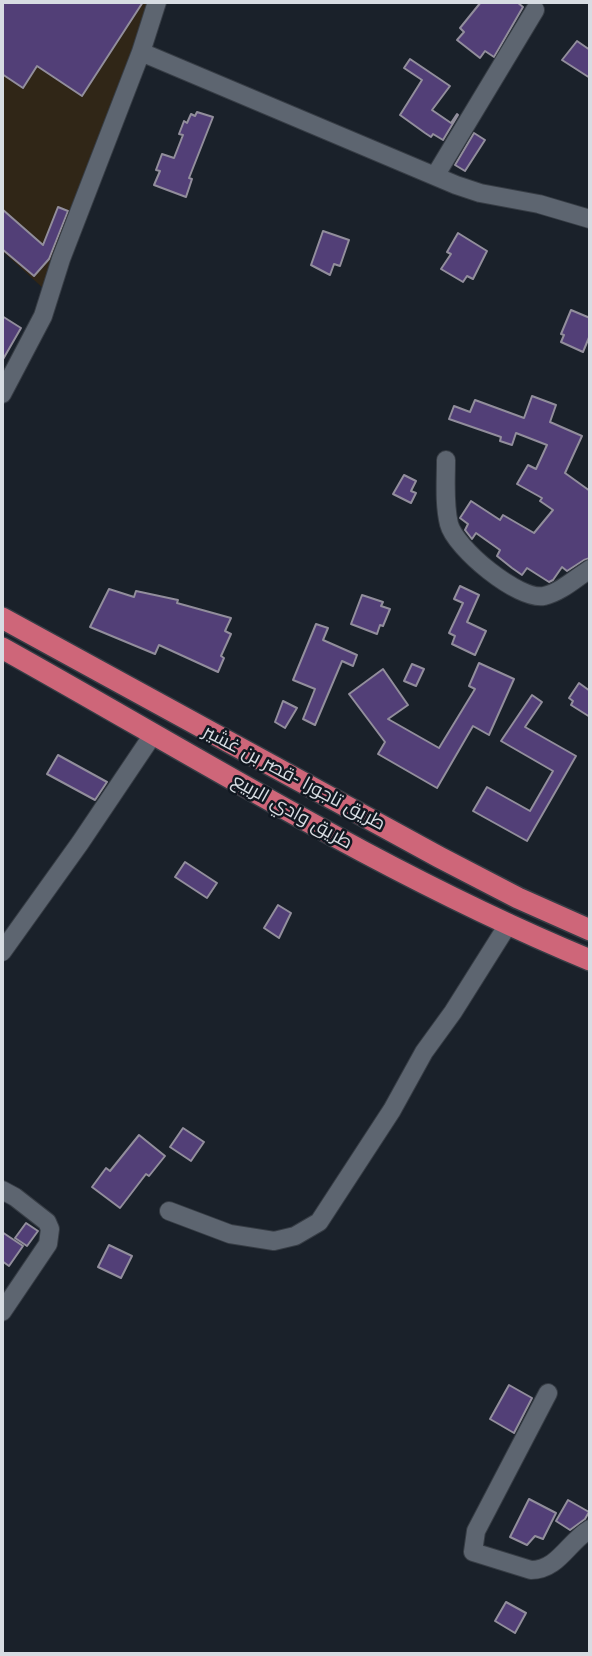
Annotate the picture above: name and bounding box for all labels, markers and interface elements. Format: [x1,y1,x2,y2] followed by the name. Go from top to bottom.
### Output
[199,720,389,836] street label: طريق تاجورا -قصر بن غشير
[228,769,356,855] street label: طريق وادي الربيع

